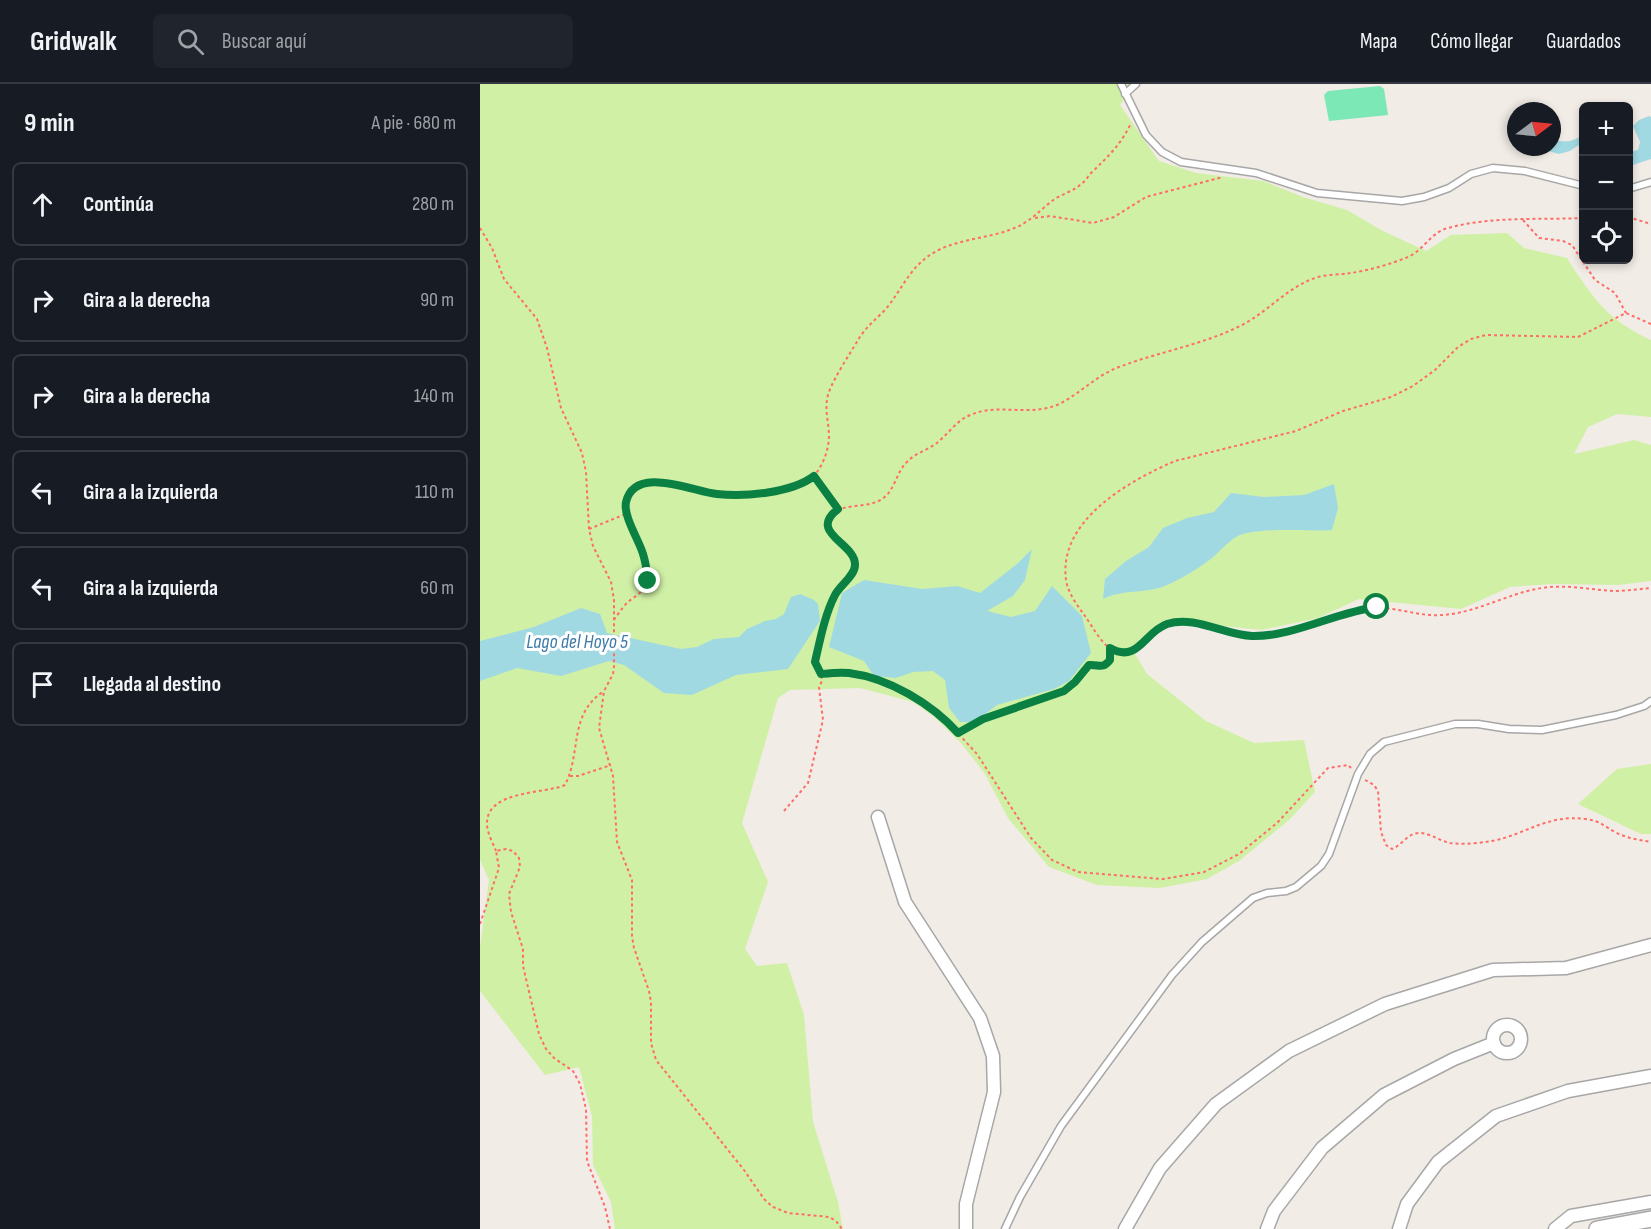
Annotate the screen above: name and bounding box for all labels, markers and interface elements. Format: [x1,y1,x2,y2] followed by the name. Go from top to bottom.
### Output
[153,14,573,68] search box
[30,25,117,58] text: Gridwalk
[174,25,207,58] icon: search
[222,28,306,55] text: Buscar aquí
[1360,29,1397,54] text: Mapa
[1430,29,1513,54] text: Cómo llegar
[1546,29,1621,54] text: Guardados
[1507,102,1561,156] north arrow
[1579,102,1633,264] map controls
[1579,102,1633,156] button: +
[24,108,74,139] text: 9 min
[371,111,456,135] text: A pie · 680 m
[1579,156,1633,210] button: −
[26,188,59,221] icon: ahead
[83,191,154,218] text: Continúa
[412,192,454,216] text: 280 m
[1579,210,1633,264] button: locate
[26,284,59,317] icon: right
[83,287,210,314] text: Gira a la derecha
[420,288,454,312] text: 90 m
[26,380,59,413] icon: right
[83,383,210,410] text: Gira a la derecha
[414,384,454,408] text: 140 m
[26,476,59,509] icon: left
[83,479,218,506] text: Gira a la izquierda
[415,480,454,504] text: 110 m
[634,567,660,593] route end
[26,572,59,605] icon: left
[83,575,218,602] text: Gira a la izquierda
[420,576,454,600] text: 60 m
[1363,593,1389,619] route start
[526,630,629,654] water label: Lago del Hoyo 5
[26,668,59,701] icon: arrive
[83,671,221,698] text: Llegada al destino

